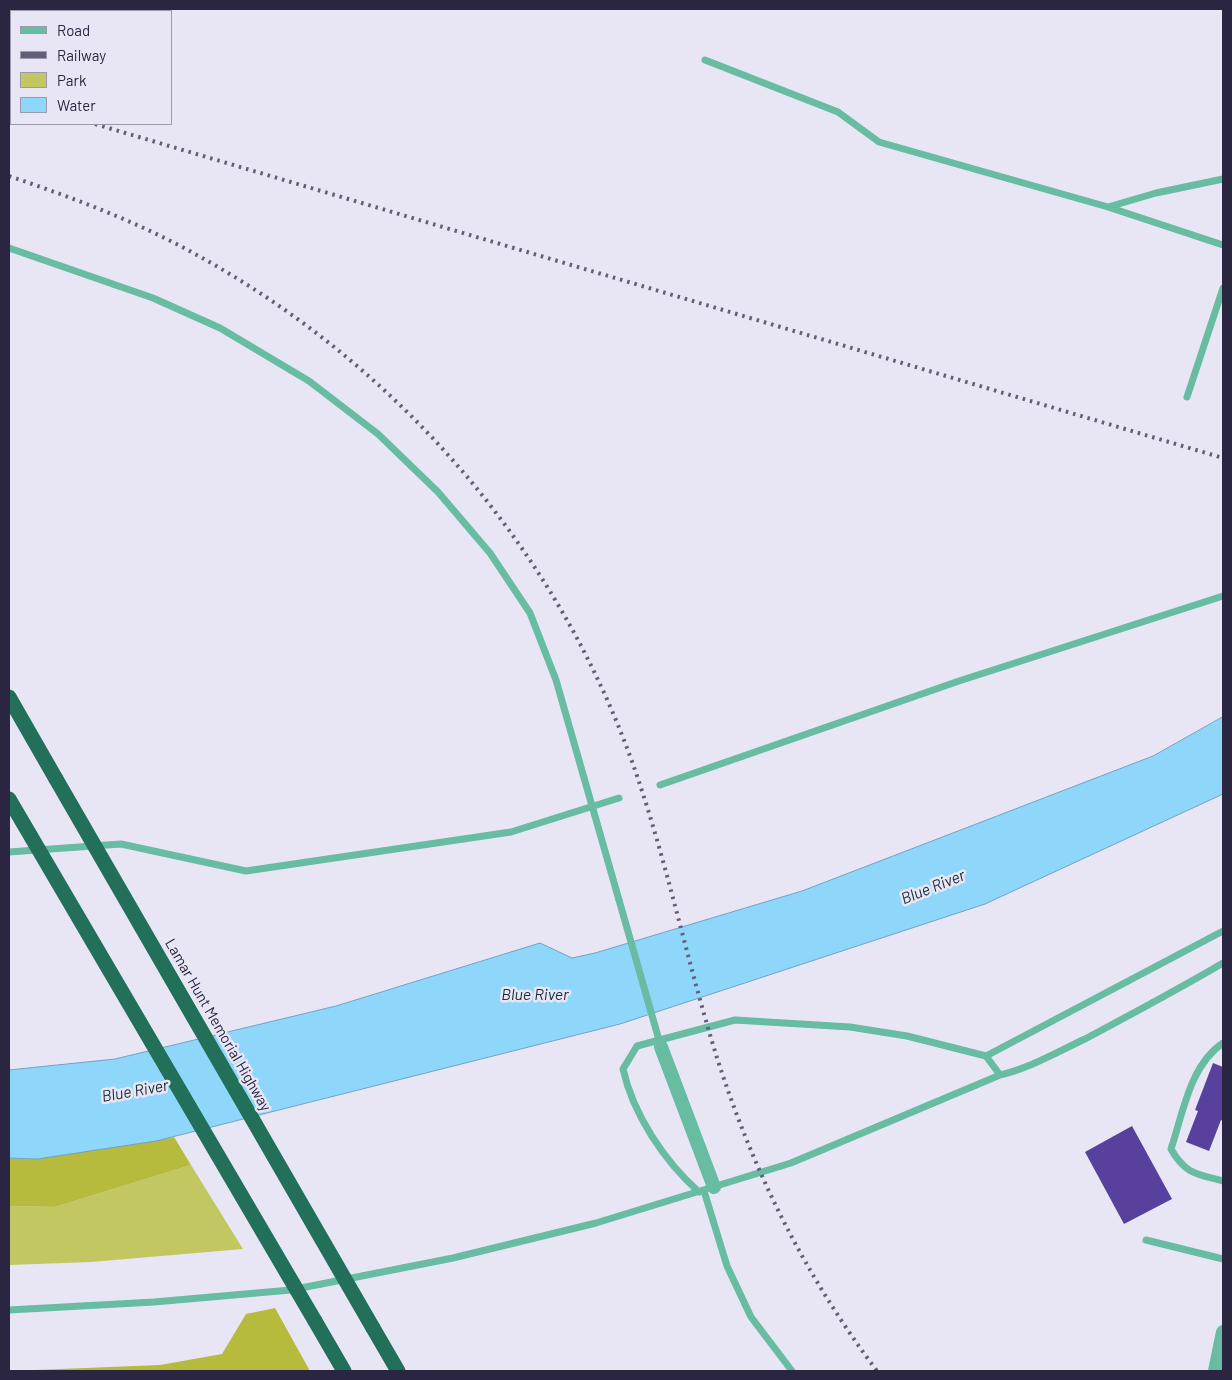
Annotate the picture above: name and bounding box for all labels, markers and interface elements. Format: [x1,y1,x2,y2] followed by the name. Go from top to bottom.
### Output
[10,10,172,125] legend
[57,21,90,39] text: Road
[57,46,106,64] text: Railway
[57,71,86,89] text: Park
[57,96,96,114] text: Water
[898,865,968,909] water label: Blue River
[161,935,275,1115] street label: Lamar Hunt Memorial Highway
[501,985,569,1005] water label: Blue River
[100,1076,170,1106] water label: Blue River

